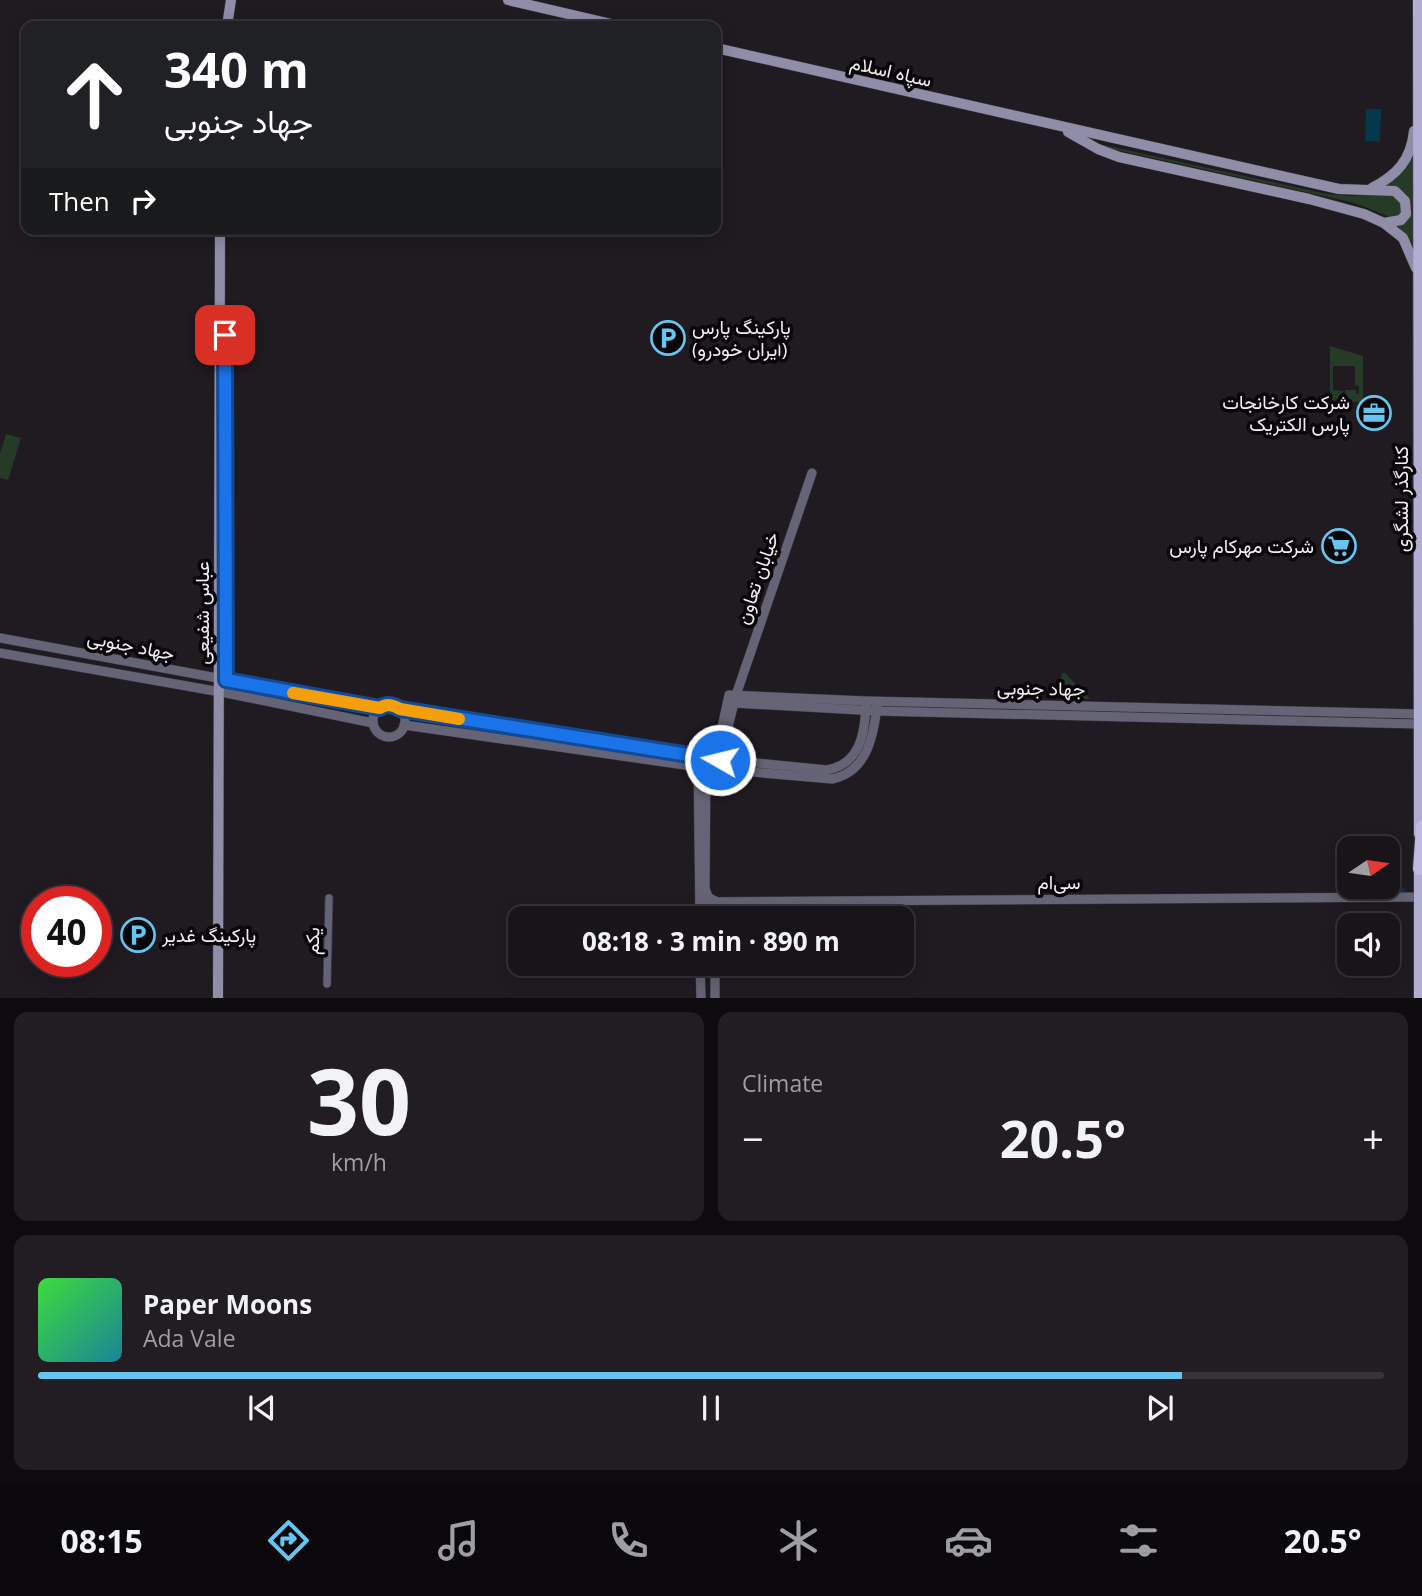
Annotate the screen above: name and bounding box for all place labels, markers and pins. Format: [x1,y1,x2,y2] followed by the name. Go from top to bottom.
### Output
[195,305,255,365] pin
[692,314,791,362] place label: پارکینگ پارس (ایران خودرو)
[649,319,687,357] parking icon: پارکینگ پارس (ایران خودرو)
[1222,389,1350,438] place label: شرکت کارخانجات پارس الکتریک
[1355,394,1393,432] office icon: شرکت کارخانجات پارس الکتریک
[1320,527,1358,565] supermarket icon: شرکت مهرکام پارس
[1169,533,1314,560] place label: شرکت مهرکام پارس
[119,916,157,954] parking icon: پارکینگ غدیر
[161,922,256,949] place label: پارکینگ غدیر

